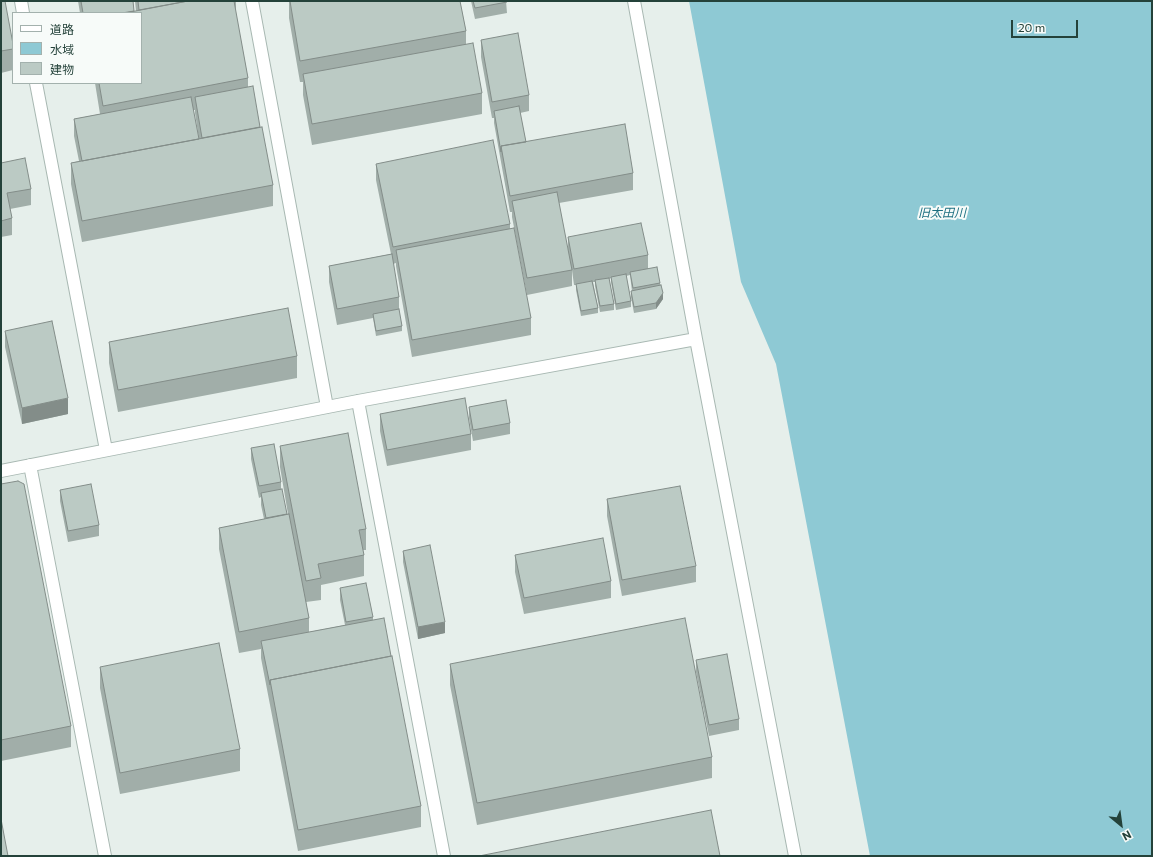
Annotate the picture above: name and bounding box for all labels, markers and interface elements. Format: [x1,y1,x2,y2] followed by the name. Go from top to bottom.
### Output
[12,12,142,84] legend
[1013,12,1080,38] scale bar
[1018,20,1045,34] text: 20 m
[50,22,74,36] text: 道路
[50,42,74,56] text: 水域
[50,62,74,76] text: 建物
[918,206,966,220] water label: 旧太田川
[1101,805,1141,845] north arrow
[1120,828,1134,844] text: N

